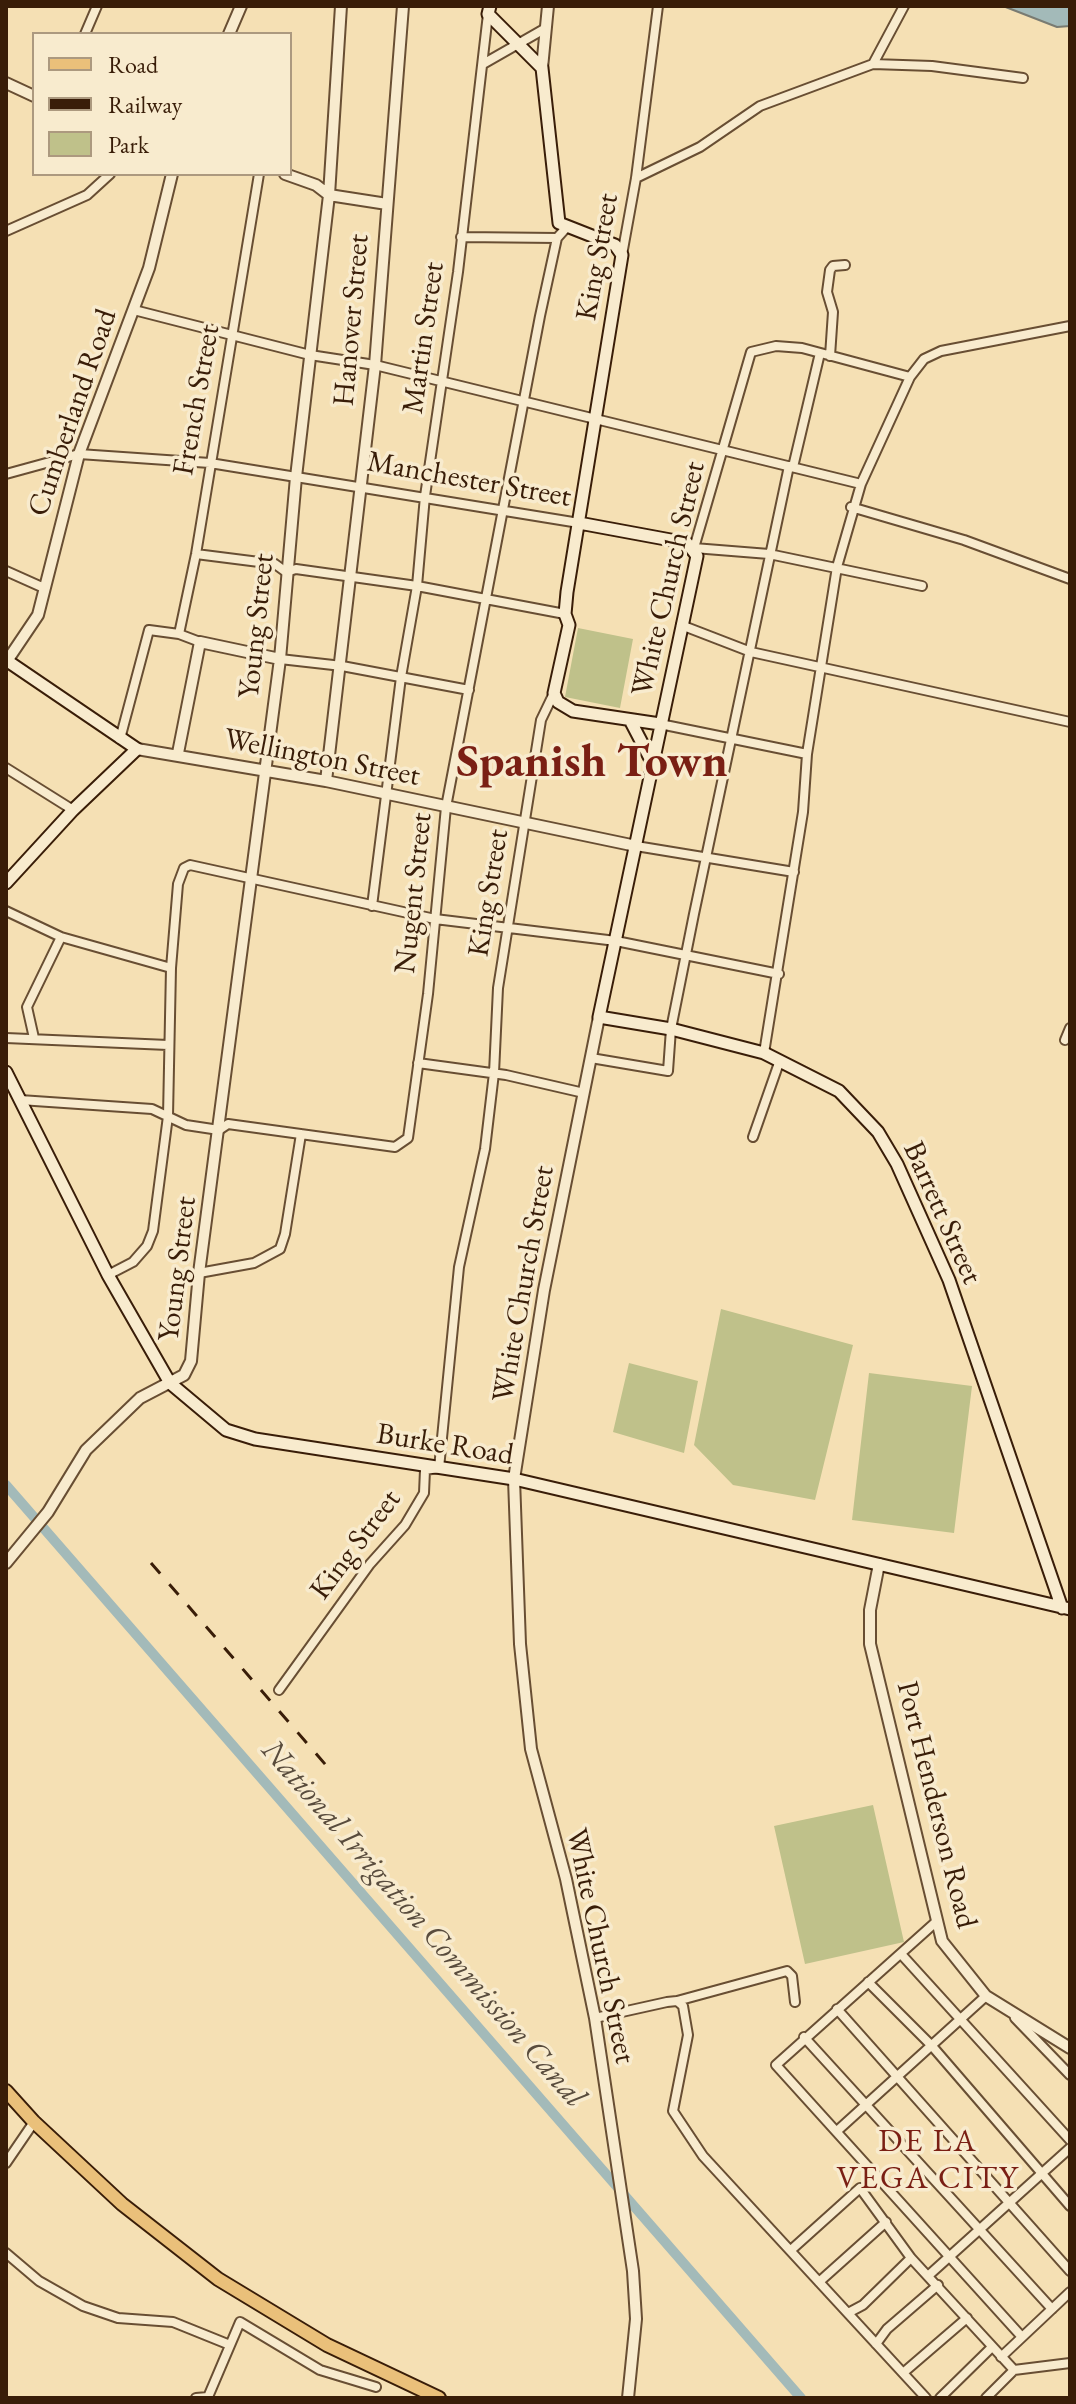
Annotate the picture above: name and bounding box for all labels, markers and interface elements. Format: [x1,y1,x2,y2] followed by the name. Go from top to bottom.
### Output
[32,32,292,176] legend
[108,49,158,80] text: Road
[108,89,182,120] text: Railway
[108,129,149,160] text: Park
[569,191,627,323] street label: King Street
[327,232,377,408] street label: Hanover Street
[396,260,452,416] street label: Martin Street
[21,305,125,521] street label: Cumberland Road
[166,322,228,478] street label: French Street
[364,444,574,516] street label: Manchester Street
[625,458,713,700] street label: White Church Street
[231,552,283,700] street label: Young Street
[221,721,423,795] street label: Wellington Street
[456,735,728,791] district label: Spanish Town
[388,811,440,975] street label: Nugent Street
[461,827,517,959] street label: King Street
[895,1136,989,1290] street label: Barrett Street
[485,1163,563,1405] street label: White Church Street
[151,1194,205,1344] street label: Young Street
[374,1416,516,1474] street label: Burke Road
[303,1483,409,1607] street label: King Street
[888,1678,984,1932] street label: Port Henderson Road
[253,1732,593,2116] water label: National Irrigation Commission Canal
[557,1825,643,2067] street label: White Church Street
[837,2123,1019,2198] district label: DE LA VEGA CITY

